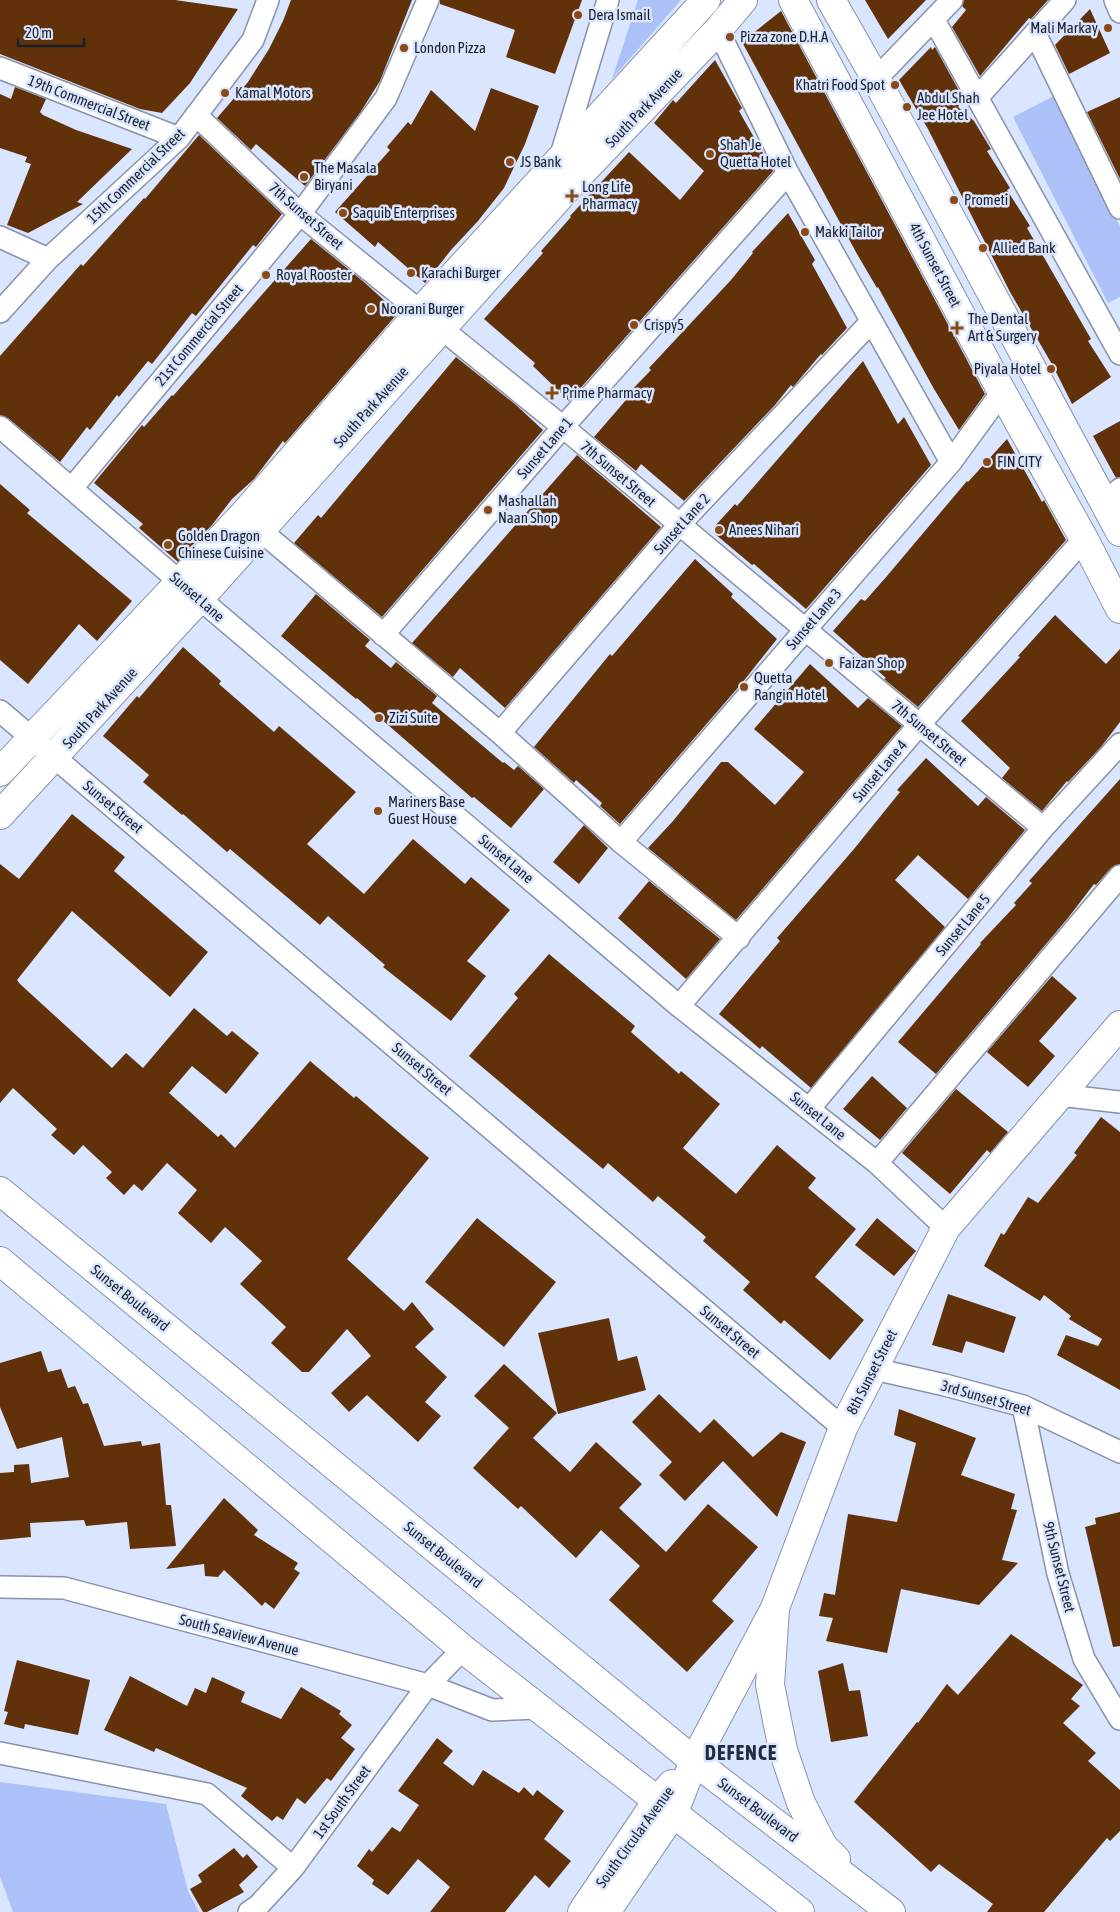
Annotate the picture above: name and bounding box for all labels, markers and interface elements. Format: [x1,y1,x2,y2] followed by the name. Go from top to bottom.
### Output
[588,6,651,23] place label: Dera Ismail
[572,9,584,21] marker: Dera Ismail
[18,15,84,47] scale bar
[1030,19,1098,36] place label: Mali Markay
[1102,22,1114,34] marker: Mali Markay
[25,24,52,41] text: 20 m
[740,28,829,45] place label: Pizza zone D.H.A
[724,31,736,43] marker: Pizza zone D.H.A
[414,39,486,56] place label: London Pizza
[398,42,410,54] marker: London Pizza
[602,65,686,151] street label: South Park Avenue
[26,71,153,134] street label: 19th Commercial Street
[795,76,885,93] place label: Khatri Food Spot
[889,79,901,91] marker: Khatri Food Spot
[235,84,311,101] place label: Kamal Motors
[219,87,231,99] marker: Kamal Motors
[917,89,980,123] place label: Abdul Shah Jee Hotel
[901,101,913,113] marker: Abdul Shah Jee Hotel
[83,125,188,227] street label: 15th Commercial Street
[720,136,791,170] place label: Shah Je Quetta Hotel
[704,148,716,160] marker: Shah Je Quetta Hotel
[520,153,562,170] place label: JS Bank
[504,156,516,168] marker: JS Bank
[314,159,377,193] place label: The Masala Biryani
[298,171,310,183] marker: The Masala Biryani
[582,178,638,212] place label: Long Life Pharmacy
[266,179,347,253] street label: 7th Sunset Street
[566,190,578,202] marker: Long Life Pharmacy
[964,191,1008,208] place label: Prometi
[948,194,960,206] marker: Prometi
[353,204,455,221] place label: Saquib Enterprises
[337,207,349,219] marker: Saquib Enterprises
[906,220,965,310] street label: 4th Sunset Street
[815,223,882,240] place label: Makki Tailor
[799,226,811,238] marker: Makki Tailor
[993,239,1056,256] place label: Allied Bank
[977,242,989,254] marker: Allied Bank
[421,264,501,281] place label: Karachi Burger
[276,266,352,283] place label: Royal Rooster
[405,267,417,279] marker: Karachi Burger
[260,269,272,281] marker: Royal Rooster
[151,280,246,389] street label: 21st Commercial Street
[381,300,464,317] place label: Noorani Burger
[365,303,377,315] marker: Noorani Burger
[968,310,1037,344] place label: The Dental Art & Surgery
[644,316,684,333] place label: Crispy5
[628,319,640,331] marker: Crispy5
[950,321,964,335] marker: The Dental Art & Surgery
[974,360,1041,377] place label: Piyala Hotel
[330,363,411,451] street label: South Park Avenue
[1045,363,1057,375] marker: Piyala Hotel
[562,384,652,401] place label: Prime Pharmacy
[546,387,558,399] marker: Prime Pharmacy
[514,414,576,482] street label: Sunset Lane 1
[577,437,659,510] street label: 7th Sunset Street
[997,453,1042,470] place label: FIN CITY
[981,456,993,468] marker: FIN CITY
[650,490,713,557] street label: Sunset Lane 2
[498,492,558,526] place label: Mashallah Naan Shop
[482,504,494,516] marker: Mashallah Naan Shop
[729,521,799,538] place label: Anees Nihari
[713,524,725,536] marker: Anees Nihari
[178,527,264,561] place label: Golden Dragon Chinese Cuisine
[162,539,174,551] marker: Golden Dragon Chinese Cuisine
[167,569,228,625] street label: Sunset Lane
[783,585,845,653] street label: Sunset Lane 3
[839,654,905,671] place label: Faizan Shop
[823,657,835,669] marker: Faizan Shop
[59,664,140,752] street label: South Park Avenue
[754,669,826,703] place label: Quetta Rangin Hotel
[738,681,750,693] marker: Quetta Rangin Hotel
[888,696,970,769] street label: 7th Sunset Street
[389,709,438,726] place label: Zizi Suite
[373,712,385,724] marker: Zizi Suite
[849,736,910,805] street label: Sunset Lane 4
[80,777,146,836] street label: Sunset Street
[388,793,465,827] place label: Mariners Base Guest House
[372,805,384,817] marker: Mariners Base Guest House
[476,831,537,887] street label: Sunset Lane
[932,890,993,959] street label: Sunset Lane 5
[389,1039,455,1098] street label: Sunset Street
[787,1088,850,1143] street label: Sunset Lane
[88,1261,173,1334] street label: Sunset Boulevard
[697,1302,763,1361] street label: Sunset Street
[843,1327,900,1417] street label: 8th Sunset Street
[939,1377,1033,1418] street label: 3rd Sunset Street
[401,1518,486,1591] street label: Sunset Boulevard
[1040,1520,1079,1614] street label: 9th Sunset Street
[177,1610,301,1659] street label: South Seaview Avenue
[705,1741,777,1764] district label: DEFENCE
[309,1762,374,1841] street label: 1st South Street
[715,1774,802,1845] street label: Sunset Boulevard
[592,1783,677,1890] street label: South Circular Avenue

